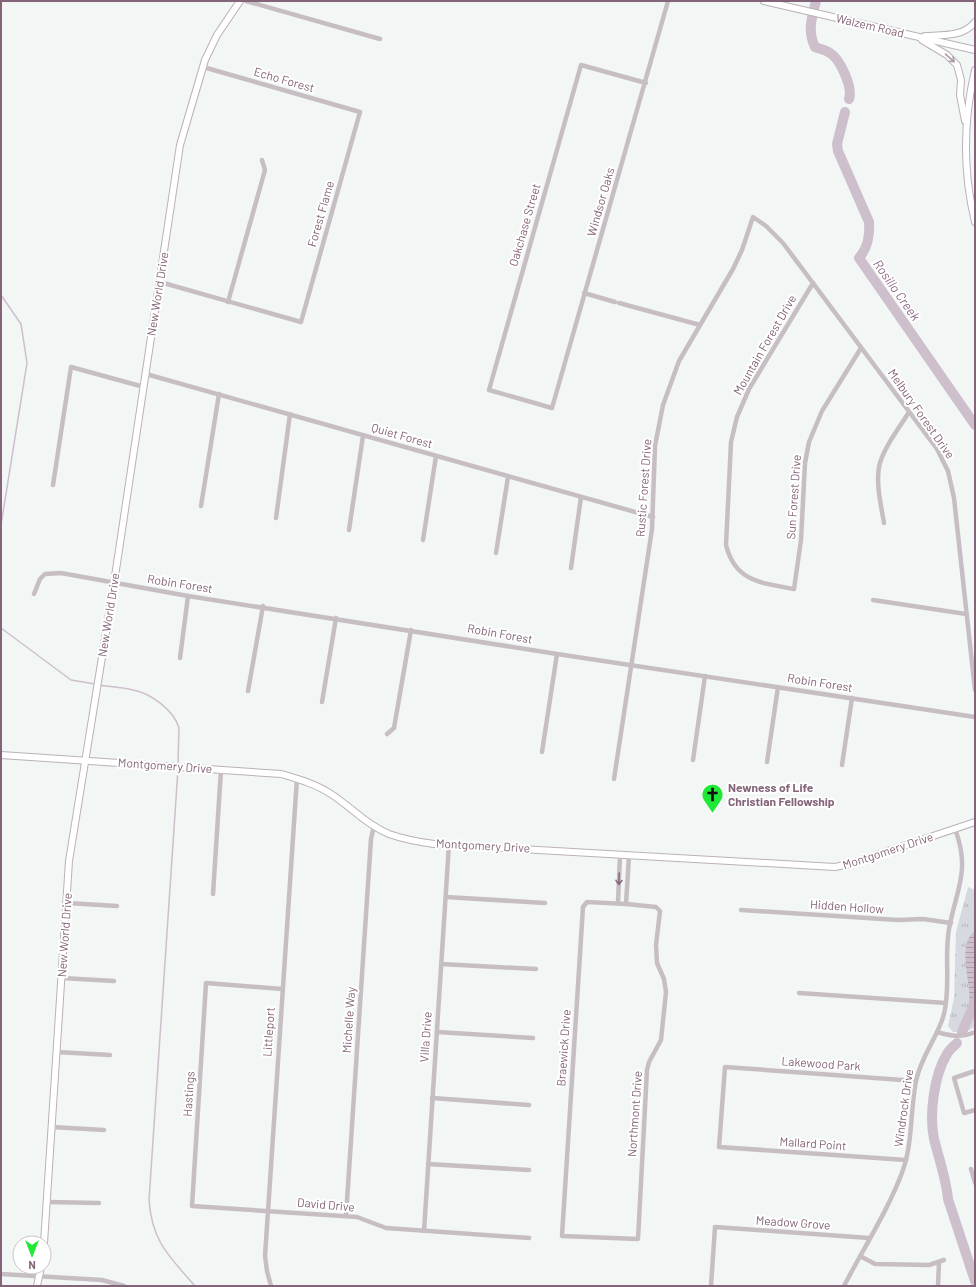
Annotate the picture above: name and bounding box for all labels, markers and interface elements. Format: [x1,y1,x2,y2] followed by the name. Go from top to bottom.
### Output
[835,10,906,40] street label: Walzem Road
[945,54,955,63] one-way arrow
[252,64,316,94] street label: Echo Forest
[584,166,617,238] street label: Windsor Oaks
[304,179,336,248] street label: Forest Flame
[506,182,543,268] street label: Oakchase Street
[143,251,171,337] street label: New World Drive
[870,256,924,324] water label: Rosillo Creek
[730,292,798,397] street label: Mountain Forest Drive
[886,366,958,461] street label: Melbury Forest Drive
[370,420,435,450] street label: Quiet Forest
[633,438,653,537] street label: Rustic Forest Drive
[783,454,803,540] street label: Sun Forest Drive
[146,571,214,595] street label: Robin Forest
[94,572,122,658] street label: New World Drive
[466,620,534,646] street label: Robin Forest
[786,670,854,694] street label: Robin Forest
[117,755,213,775] street label: Montgomery Drive
[728,780,835,808] place label: Newness of Life Christian Fellowship
[699,782,725,815] church icon: Newness of Life Christian Fellowship
[841,829,935,871] street label: Montgomery Drive
[436,836,531,854] street label: Montgomery Drive
[616,872,623,885] one-way arrow
[54,892,74,978] street label: New World Drive
[810,896,885,916] street label: Hidden Hollow
[339,986,357,1054] street label: Michelle Way
[259,1007,277,1057] street label: Littleport
[553,1009,573,1087] street label: Braewick Drive
[416,1011,434,1063] street label: Villa Drive
[781,1053,861,1073] street label: Lakewood Park
[891,1068,915,1148] street label: Windrock Drive
[179,1070,197,1117] street label: Hastings
[624,1070,644,1158] street label: Northmont Drive
[779,1134,847,1152] street label: Mallard Point
[297,1195,356,1213] street label: David Drive
[755,1212,831,1232] street label: Meadow Grove
[12,1235,52,1275] north arrow
[28,1259,36,1272] text: N

